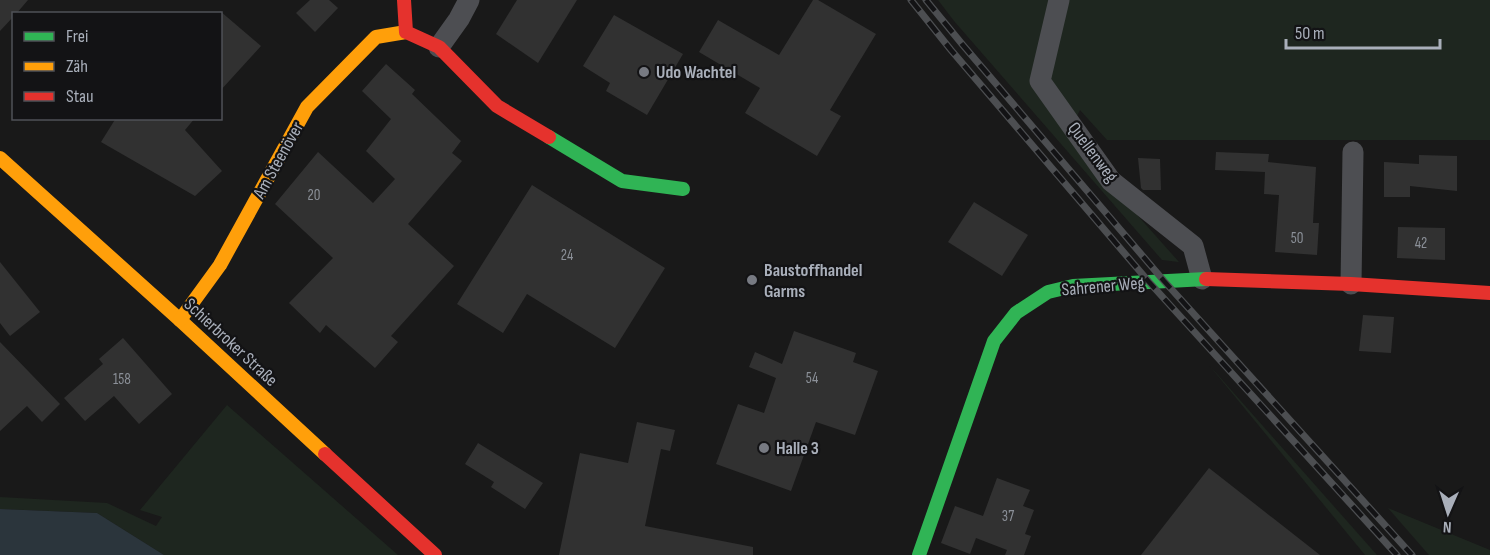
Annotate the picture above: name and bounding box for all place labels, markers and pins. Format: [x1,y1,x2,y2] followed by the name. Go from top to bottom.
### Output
[656,62,736,83] place label: Udo Wachtel
[637,65,651,79] marker: Udo Wachtel
[764,260,862,302] place label: Baustoffhandel Garms
[745,273,759,287] marker: Baustoffhandel Garms
[776,438,819,459] place label: Halle 3
[757,441,771,455] marker: Halle 3

